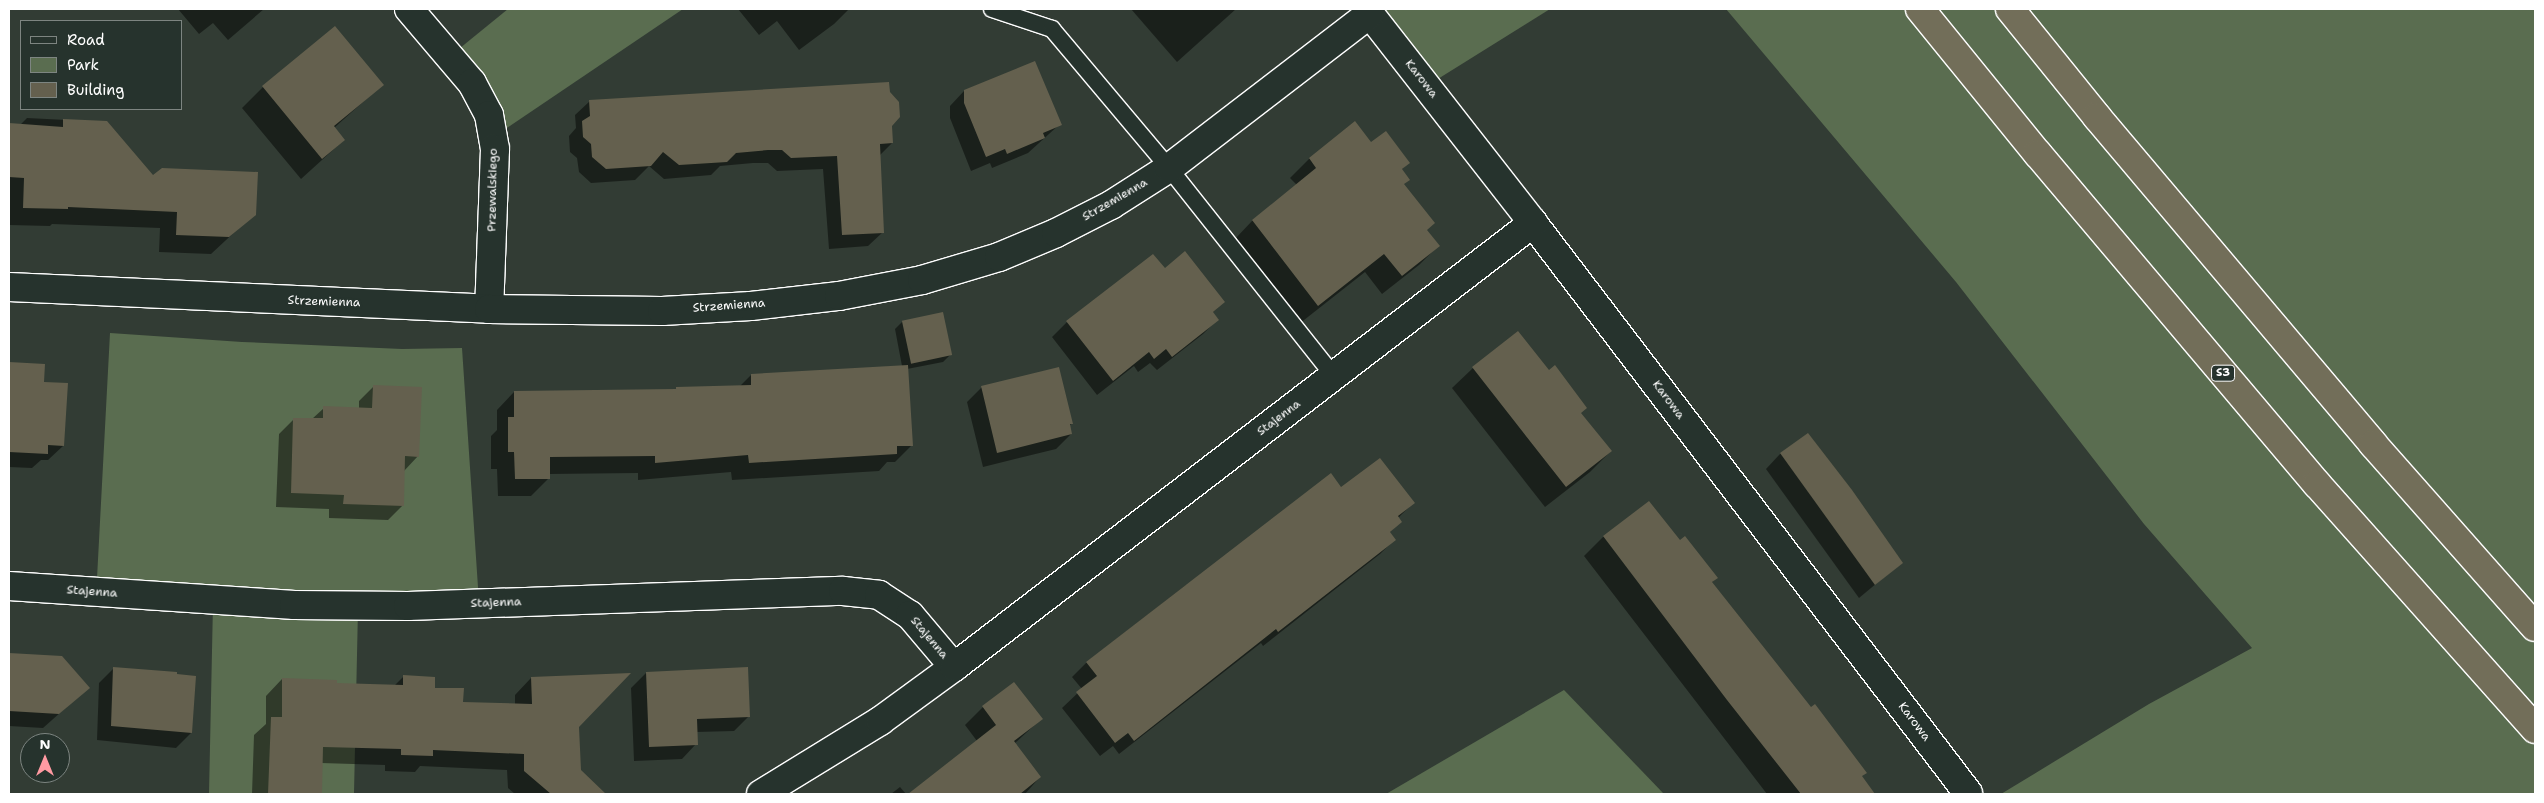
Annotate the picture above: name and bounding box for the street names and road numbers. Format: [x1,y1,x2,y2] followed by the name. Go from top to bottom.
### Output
[1402,57,1440,101] street label: Karowa
[485,148,501,232] street label: Przewalskiego
[1080,176,1150,224] street label: Strzemienna
[287,294,361,310] street label: Strzemienna
[692,296,766,316] street label: Strzemienna
[2210,364,2236,382] road number: S3
[1649,378,1687,422] street label: Karowa
[1254,397,1304,439] street label: Stajenna
[66,583,118,601] street label: Stajenna
[470,595,522,611] street label: Stajenna
[907,614,951,662] street label: Stajenna
[1895,700,1933,744] street label: Karowa

